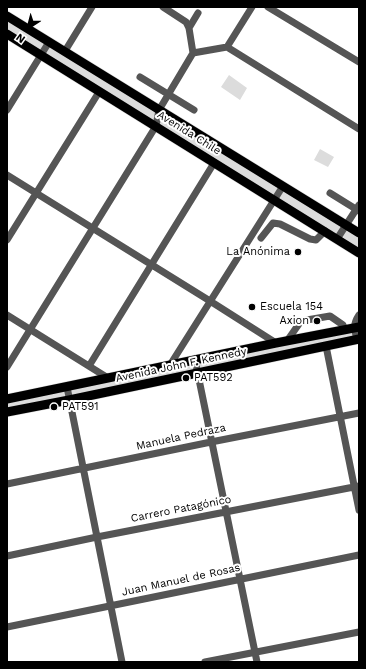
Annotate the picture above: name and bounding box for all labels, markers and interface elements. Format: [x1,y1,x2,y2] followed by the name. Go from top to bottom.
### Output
[8,8,48,48] north arrow
[14,30,28,46] text: N
[155,108,223,158] street label: Avenida Chile
[226,245,290,259] place label: La Anónima
[293,247,303,257] marker: La Anónima
[260,300,323,314] place label: Escuela 154
[247,302,257,312] marker: Escuela 154
[280,314,309,328] place label: Axion
[312,316,322,326] marker: Axion
[114,345,248,385] street label: Avenida John F. Kennedy
[194,371,233,385] place label: PAT592
[181,373,191,383] marker: PAT592
[62,400,99,414] place label: PAT591
[49,402,59,412] marker: PAT591
[135,421,227,453] street label: Manuela Pedraza
[130,493,232,525] street label: Carrero Patagónico
[121,561,241,599] street label: Juan Manuel de Rosas

